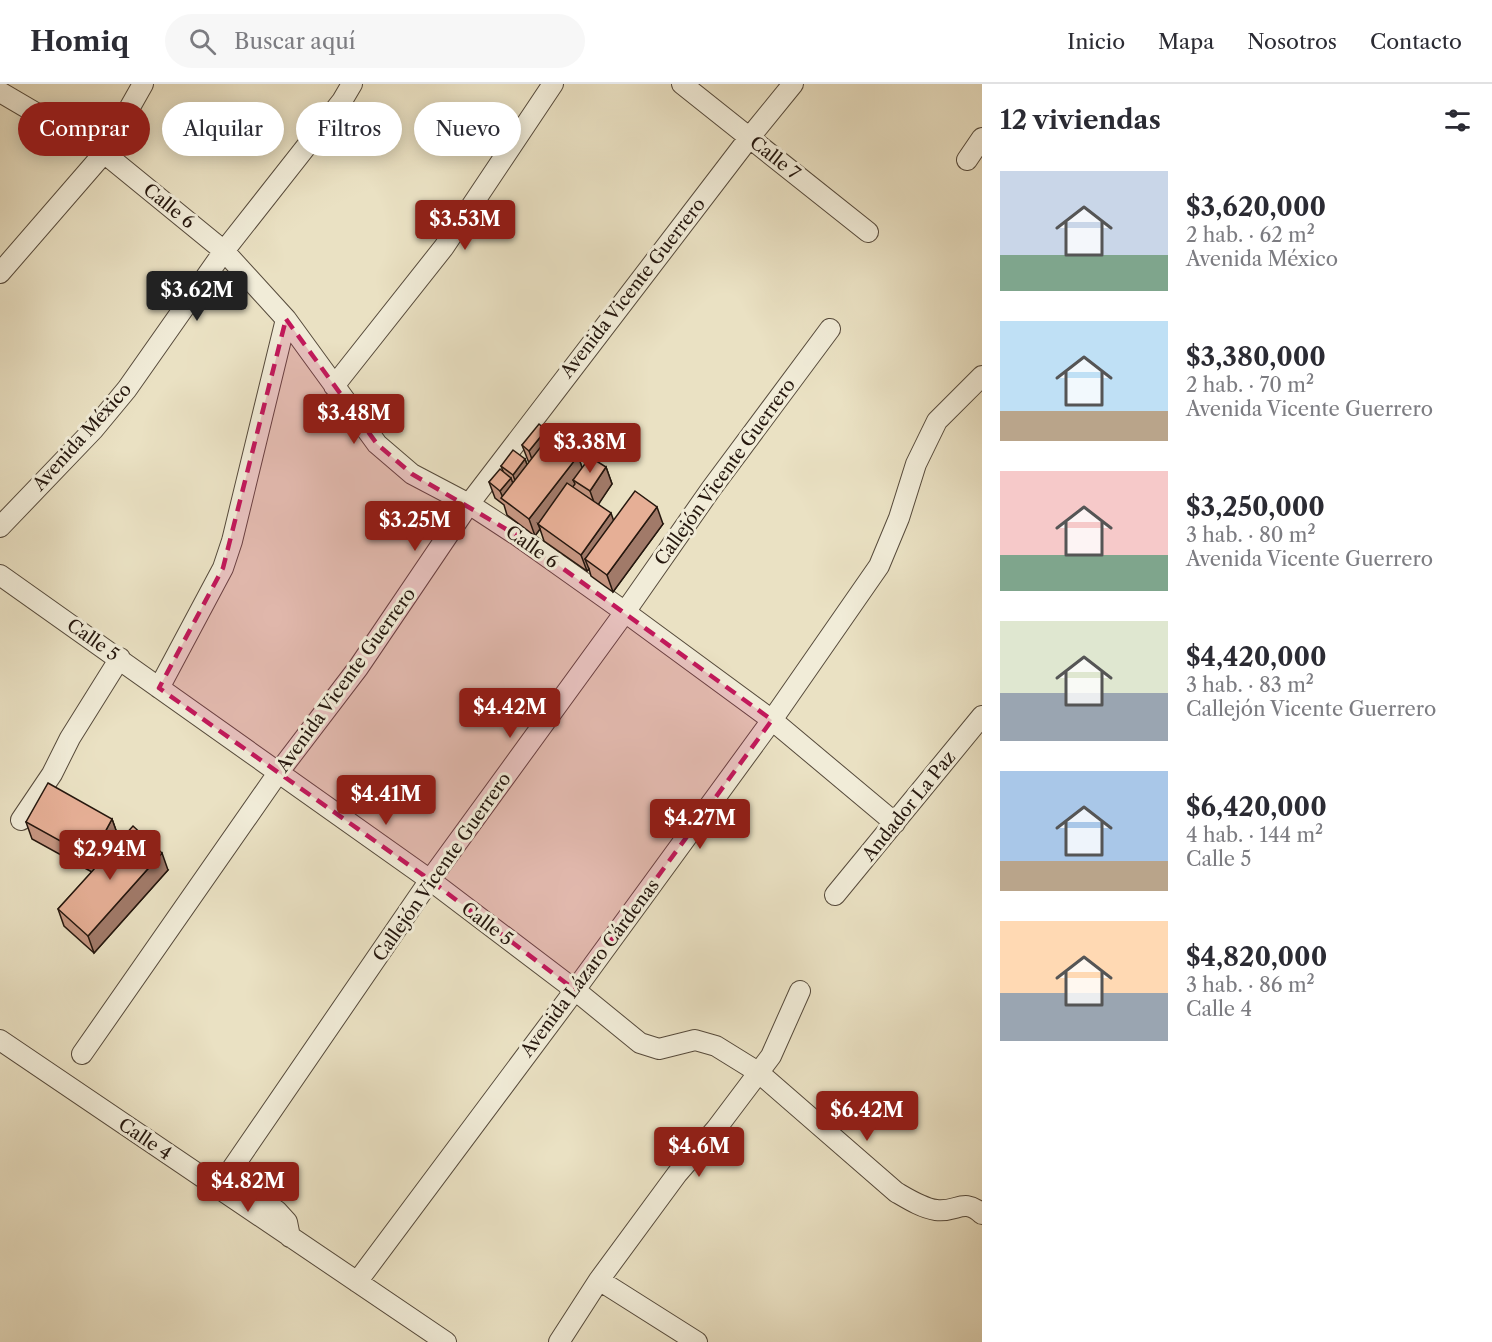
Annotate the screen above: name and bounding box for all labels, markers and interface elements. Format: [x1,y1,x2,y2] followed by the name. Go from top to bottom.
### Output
[165,14,585,68] search box
[30,24,129,58] text: Homiq
[186,25,219,58] icon: search
[234,28,356,55] text: Buscar aquí
[1067,29,1125,54] text: Inicio
[1158,29,1214,54] text: Mapa
[1247,29,1337,54] text: Nosotros
[1370,29,1462,54] text: Contacto
[18,102,150,156] chip: Comprar
[162,102,284,156] chip: Alquilar
[296,102,402,156] chip: Filtros
[414,102,521,156] chip: Nuevo
[1000,104,1161,136] text: 12 viviendas
[1441,104,1474,137] icon: filters
[745,132,805,185] street label: Calle 7
[139,179,199,233] street label: Calle 6
[1186,191,1326,223] text: $3,620,000
[555,194,710,383] street label: Avenida Vicente Guerrero
[1048,195,1120,267] icon: home
[416,200,514,251] pin: $3.53M
[429,207,501,231] text: $3.53M
[1186,223,1315,247] text: 2 hab. · 62 m²
[1186,247,1338,271] text: Avenida México
[148,271,246,322] pin: $3.62M
[160,278,234,302] text: $3.62M
[1186,341,1326,373] text: $3,380,000
[1048,345,1120,417] icon: home
[1186,373,1314,397] text: 2 hab. · 70 m²
[650,374,800,570] street label: Callejón Vicente Guerrero
[27,379,136,496] street label: Avenida México
[305,394,403,445] pin: $3.48M
[1186,397,1433,421] text: Avenida Vicente Guerrero
[317,401,391,425] text: $3.48M
[541,423,639,474] pin: $3.38M
[554,430,626,454] text: $3.38M
[1186,491,1325,523] text: $3,250,000
[1048,495,1120,567] icon: home
[366,501,464,552] pin: $3.25M
[379,508,451,532] text: $3.25M
[501,521,563,573] street label: Calle 6
[1186,523,1316,547] text: 3 hab. · 80 m²
[1186,547,1433,571] text: Avenida Vicente Guerrero
[271,584,420,777] street label: Avenida Vicente Guerrero
[63,614,123,666] street label: Calle 5
[1186,641,1327,673] text: $4,420,000
[1048,645,1120,717] icon: home
[1186,673,1314,697] text: 3 hab. · 83 m²
[461,688,559,739] pin: $4.42M
[473,695,547,719] text: $4.42M
[1186,697,1436,721] text: Callejón Vicente Guerrero
[857,746,960,866] street label: Andador La Paz
[368,768,516,966] street label: Callejón Vicente Guerrero
[337,775,435,826] pin: $4.41M
[351,782,421,806] text: $4.41M
[1186,791,1327,823] text: $6,420,000
[1048,795,1120,867] icon: home
[651,799,749,850] pin: $4.27M
[664,806,736,830] text: $4.27M
[1186,823,1323,847] text: 4 hab. · 144 m²
[61,830,159,881] pin: $2.94M
[73,837,147,861] text: $2.94M
[1186,847,1251,871] text: Calle 5
[515,875,664,1062] street label: Avenida Lázaro Cárdenas
[457,898,517,950] street label: Calle 5
[1186,941,1327,973] text: $4,820,000
[1048,945,1120,1017] icon: home
[1186,973,1315,997] text: 3 hab. · 86 m²
[1186,997,1252,1021] text: Calle 4
[818,1091,916,1142] pin: $6.42M
[830,1098,904,1122] text: $6.42M
[114,1113,176,1165] street label: Calle 4
[657,1127,741,1178] pin: $4.6M
[668,1134,730,1158] text: $4.6M
[199,1162,297,1213] pin: $4.82M
[211,1169,285,1193] text: $4.82M

